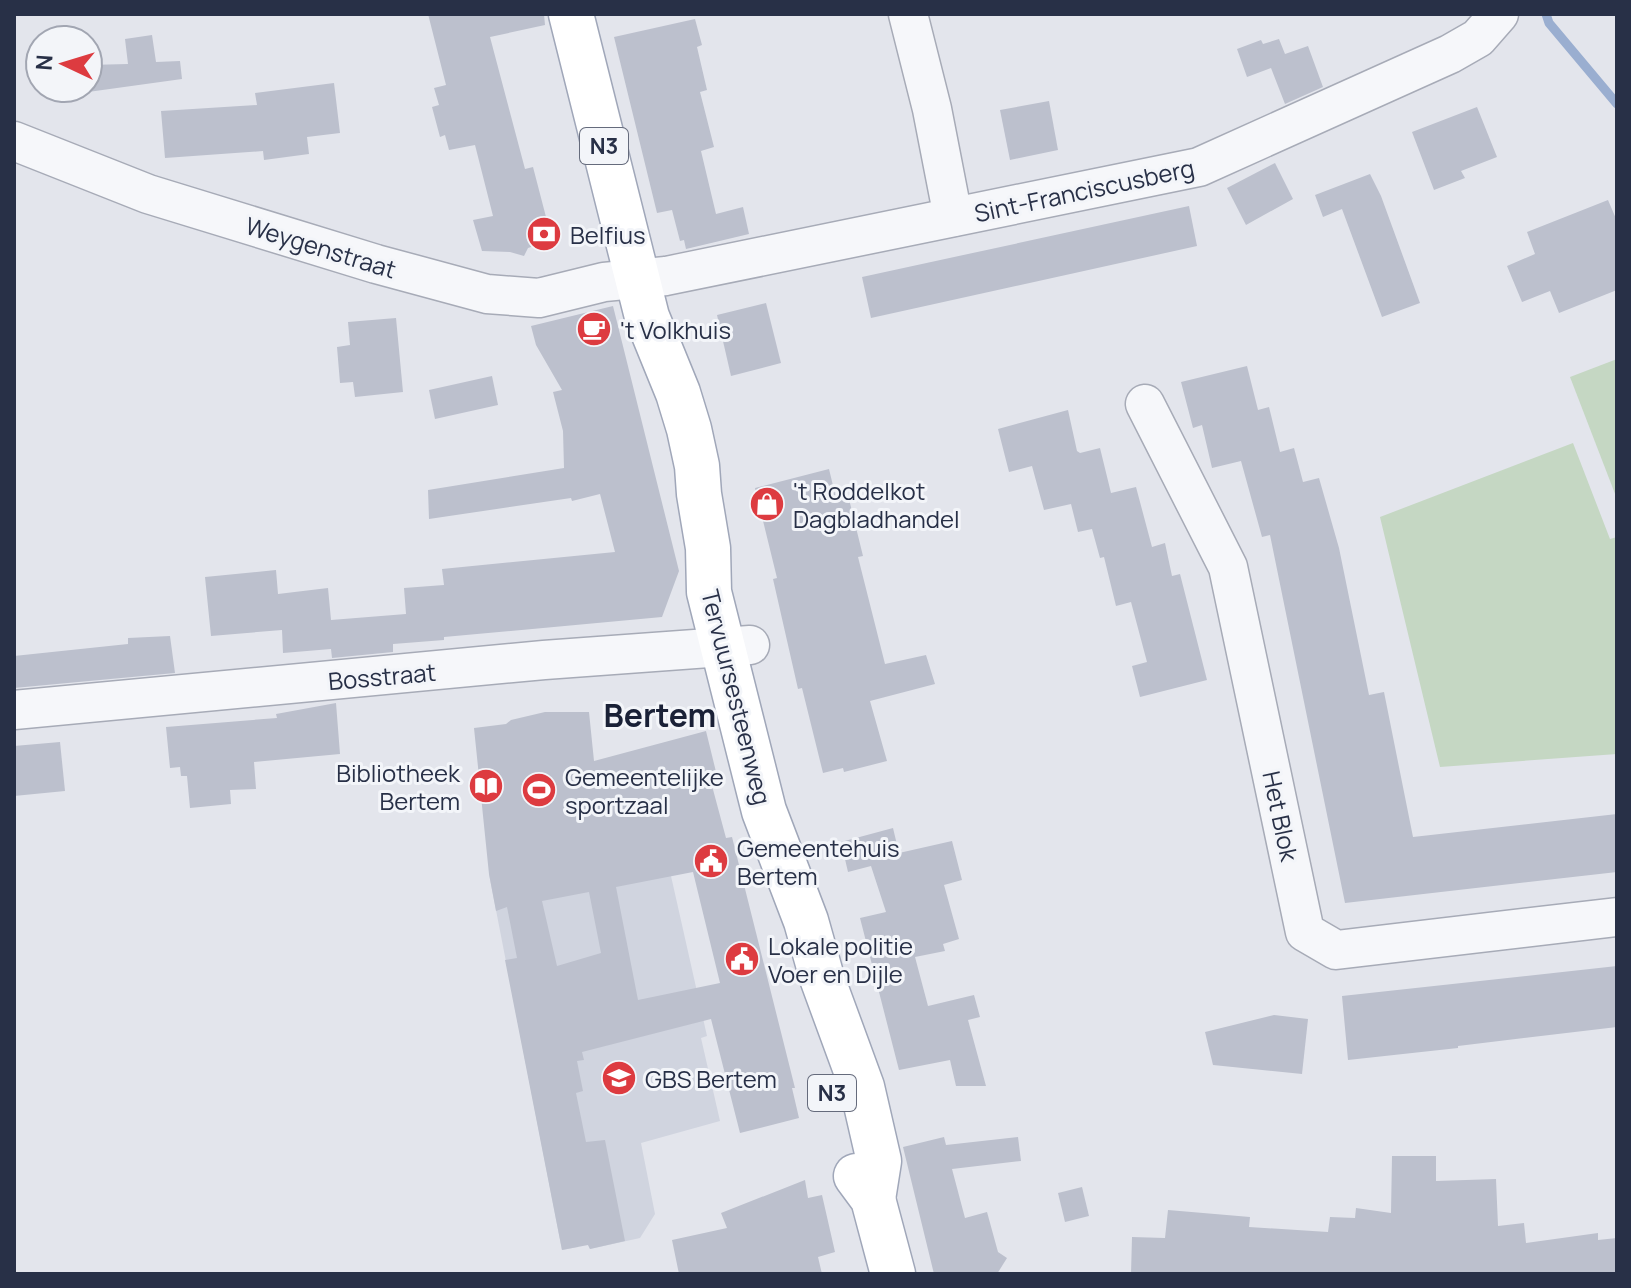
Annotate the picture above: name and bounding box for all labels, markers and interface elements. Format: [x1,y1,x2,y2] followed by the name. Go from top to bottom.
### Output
[24,24,104,104] north arrow
[29,54,60,72] text: N
[580,128,628,164] road number: N3
[971,151,1197,229] street label: Sint-Franciscusberg
[242,208,400,286] street label: Weygenstraat
[525,215,563,253] bank icon: Belfius
[570,218,646,251] place label: Belfius
[575,310,613,348] cafe icon: 't Volkhuis
[620,313,731,346] place label: 't Volkhuis
[793,474,960,535] place label: 't Roddelkot Dagbladhandel
[748,485,786,523] shop icon: 't Roddelkot Dagbladhandel
[694,586,780,808] street label: Tervuursesteenweg
[327,655,437,697] street label: Bosstraat
[604,693,716,737] district label: Bertem
[336,756,461,817] place label: Bibliotheek Bertem
[565,760,724,821] place label: Gemeentelijke sportzaal
[467,767,505,805] library icon: Bibliotheek Bertem
[1255,768,1307,865] street label: Het Blok
[520,771,558,809] sports icon: Gemeentelijke sportzaal
[737,831,900,892] place label: Gemeentehuis Bertem
[692,842,730,880] public building icon: Gemeentehuis Bertem
[768,929,913,990] place label: Lokale politie Voer en Dijle
[723,940,761,978] public building icon: Lokale politie Voer en Dijle
[600,1059,638,1097] school or university icon: GBS Bertem
[645,1062,777,1095] place label: GBS Bertem
[808,1075,856,1111] road number: N3

